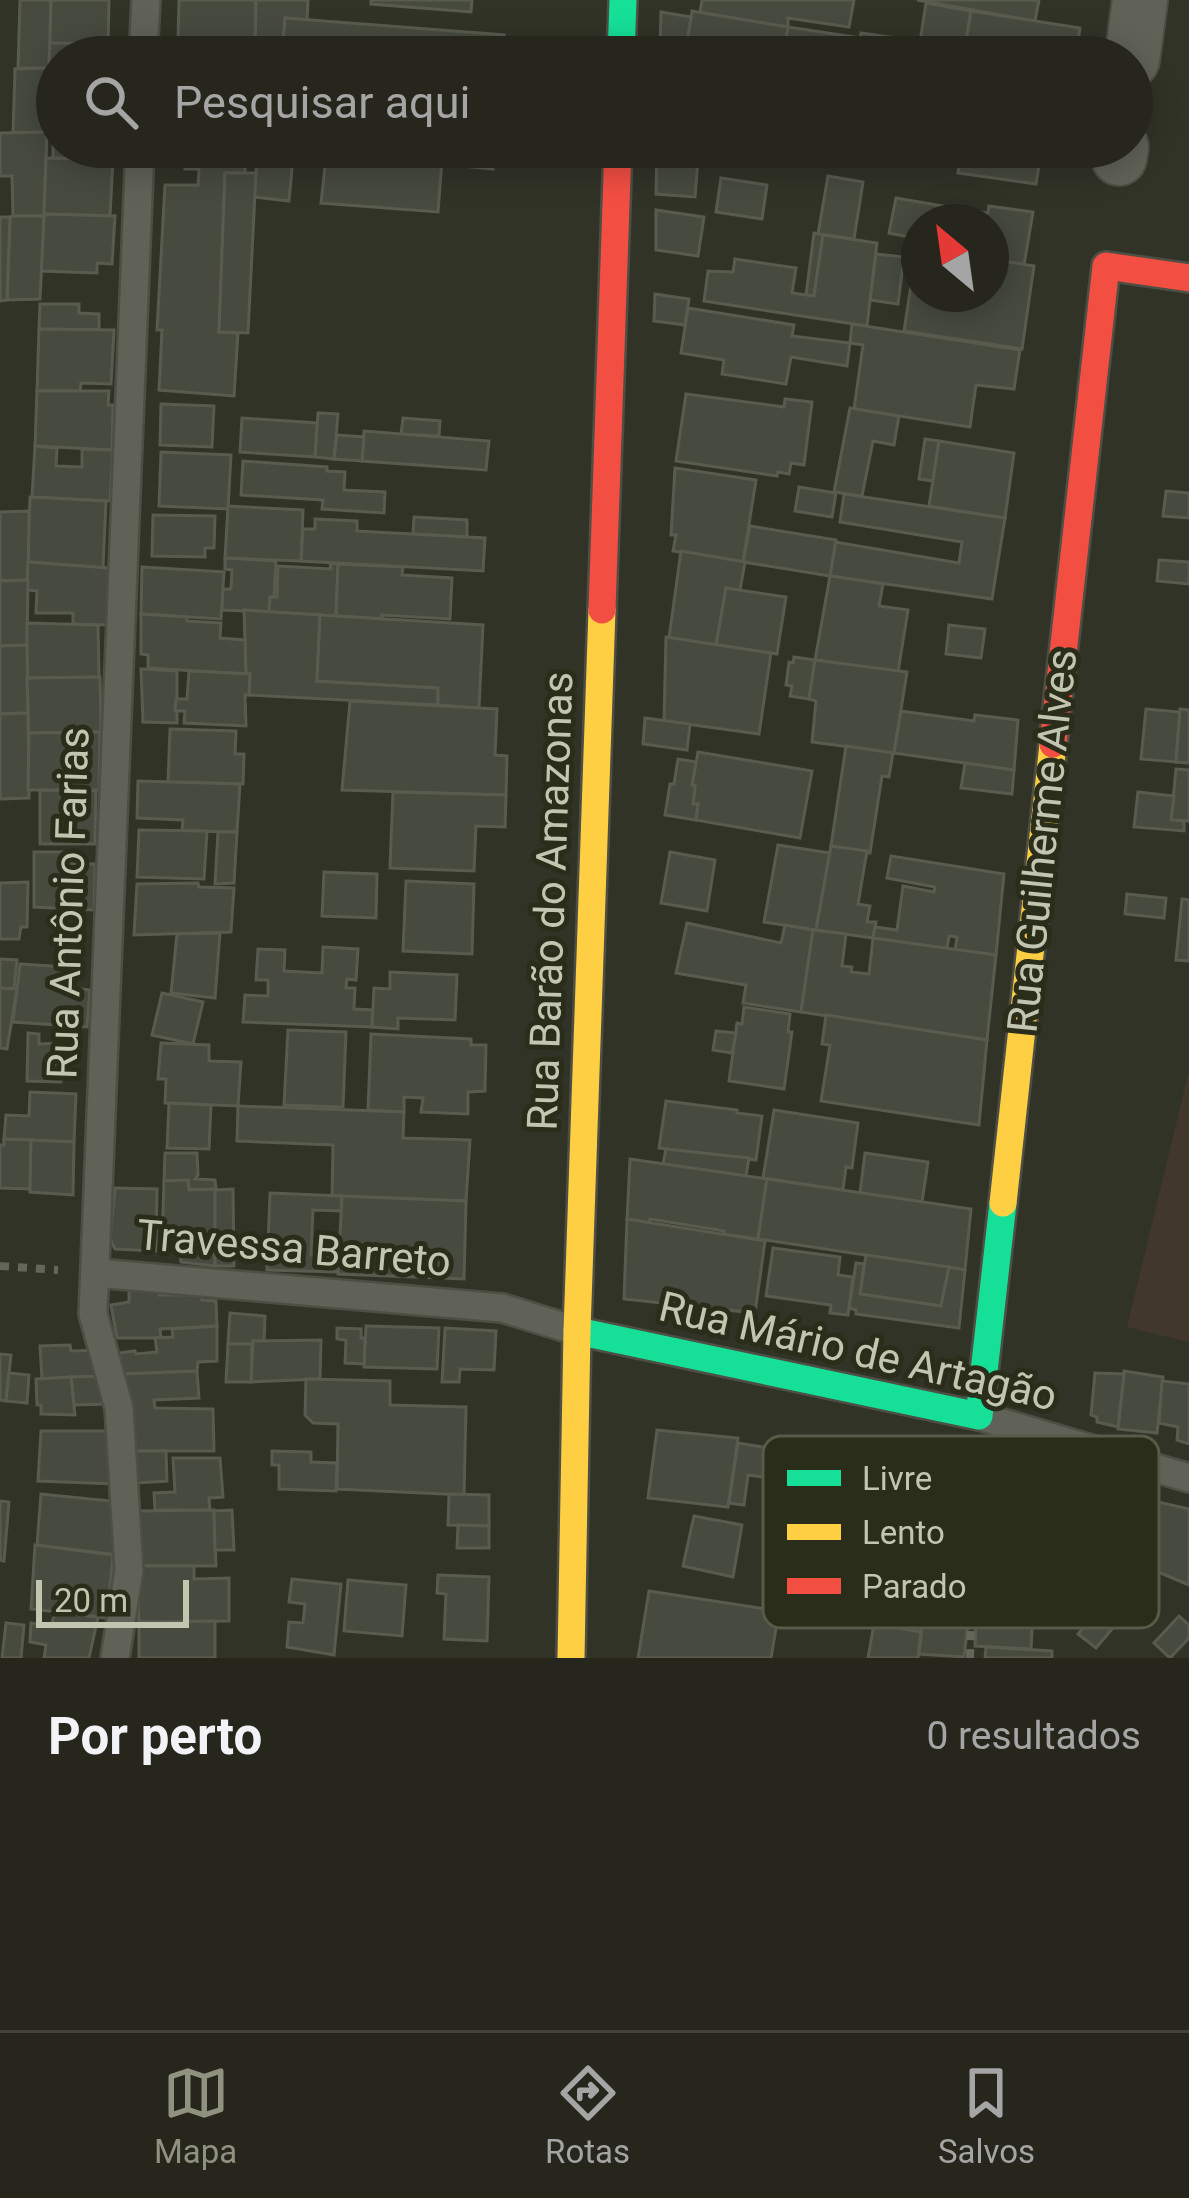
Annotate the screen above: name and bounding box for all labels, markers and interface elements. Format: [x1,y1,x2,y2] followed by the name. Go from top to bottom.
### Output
[36,36,1153,168] search box
[78,69,144,135] icon: search
[174,76,470,129] text: Pesquisar aqui
[901,204,1009,312] north arrow
[997,647,1087,1035] street label: Rua Guilherme Alves
[518,671,582,1131] street label: Rua Barão do Amazonas
[37,726,99,1080] street label: Rua Antônio Farias
[135,1210,453,1286] street label: Travessa Barreto
[654,1281,1062,1421] street label: Rua Mário de Artagão
[763,1436,1159,1628] legend
[862,1459,932,1498] text: Livre
[862,1513,945,1552] text: Lento
[862,1567,967,1606] text: Parado
[36,1574,189,1627] scale bar
[54,1581,128,1620] text: 20 m
[48,1707,262,1766] text: Por perto
[926,1713,1141,1759] text: 0 resultados
[154,2060,237,2171] tab: Mapa
[545,2060,630,2171] tab: Rotas
[938,2060,1035,2171] tab: Salvos

